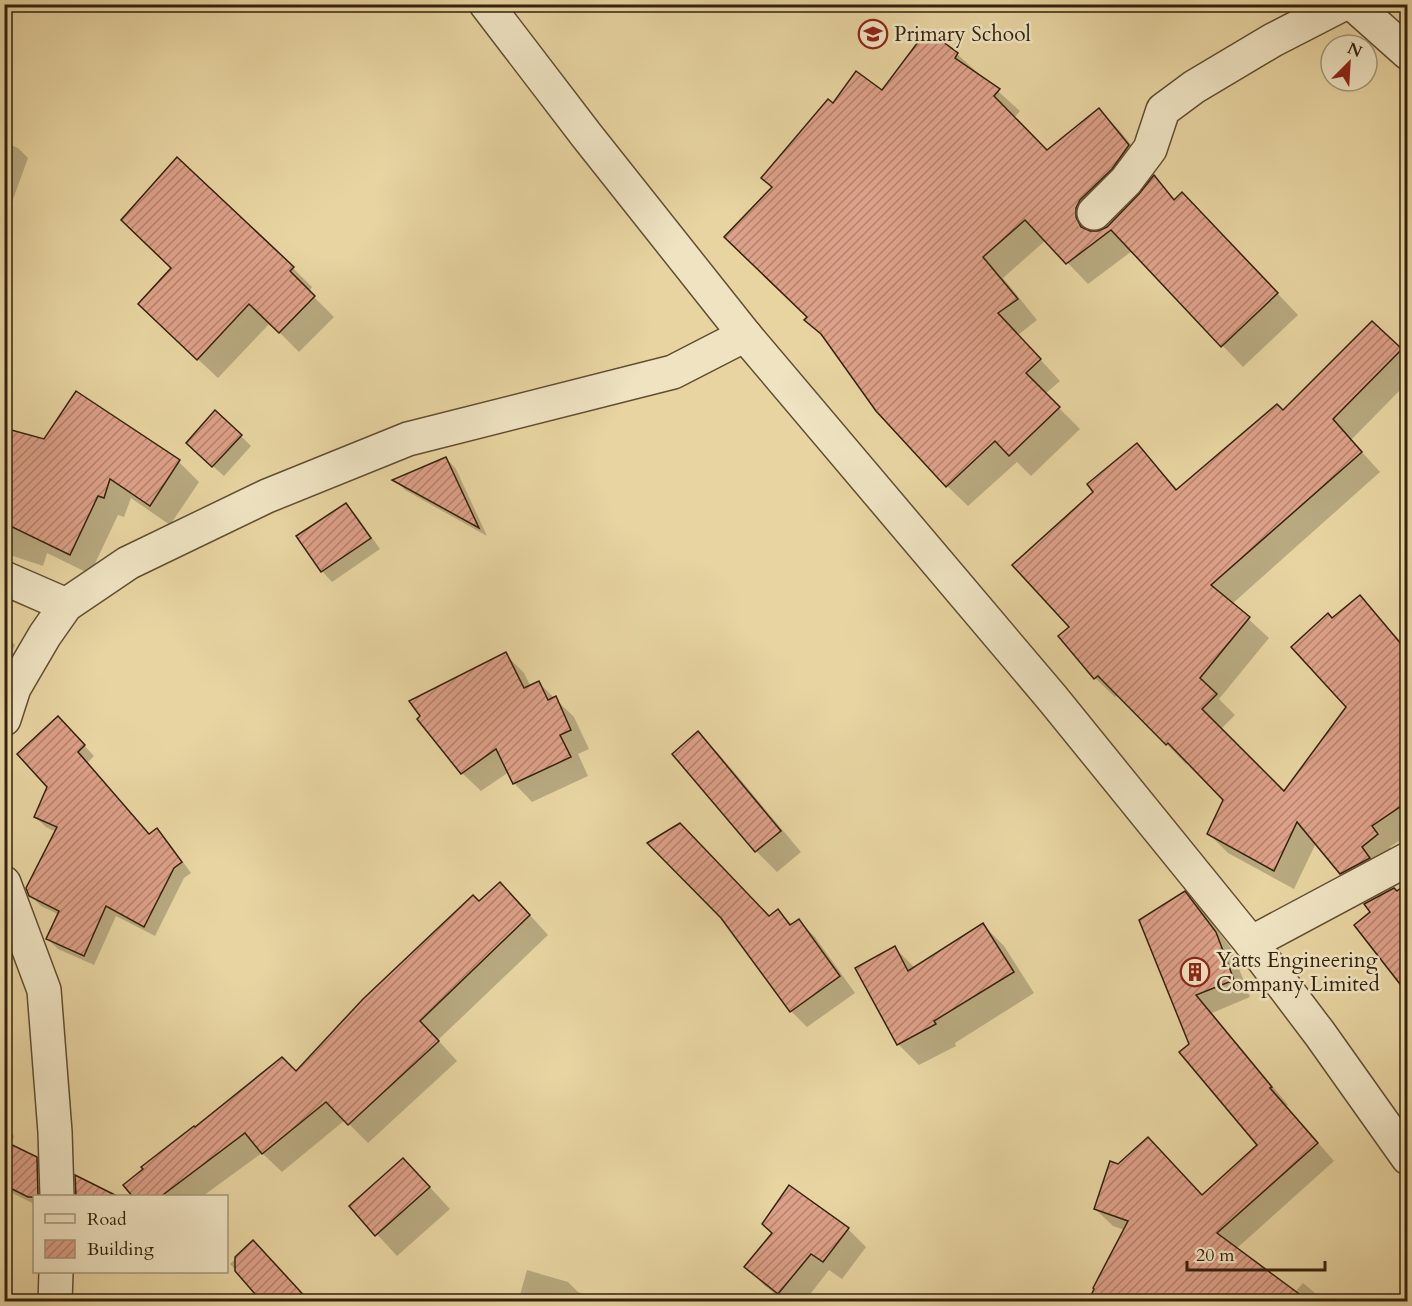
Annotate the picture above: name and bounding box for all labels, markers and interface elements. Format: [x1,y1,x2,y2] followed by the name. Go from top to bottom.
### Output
[857,18,889,50] school or university icon: Primary School
[894,20,1031,49] place label: Primary School
[1319,33,1379,93] north arrow
[1344,37,1366,63] text: N
[1216,946,1380,999] place label: Yatts Engineering Company Limited
[1179,956,1211,988] building icon: Yatts Engineering Company Limited
[33,1195,228,1273] legend
[87,1207,127,1232] text: Road
[1187,1234,1325,1272] scale bar
[87,1237,155,1262] text: Building
[1196,1243,1235,1268] text: 20 m

